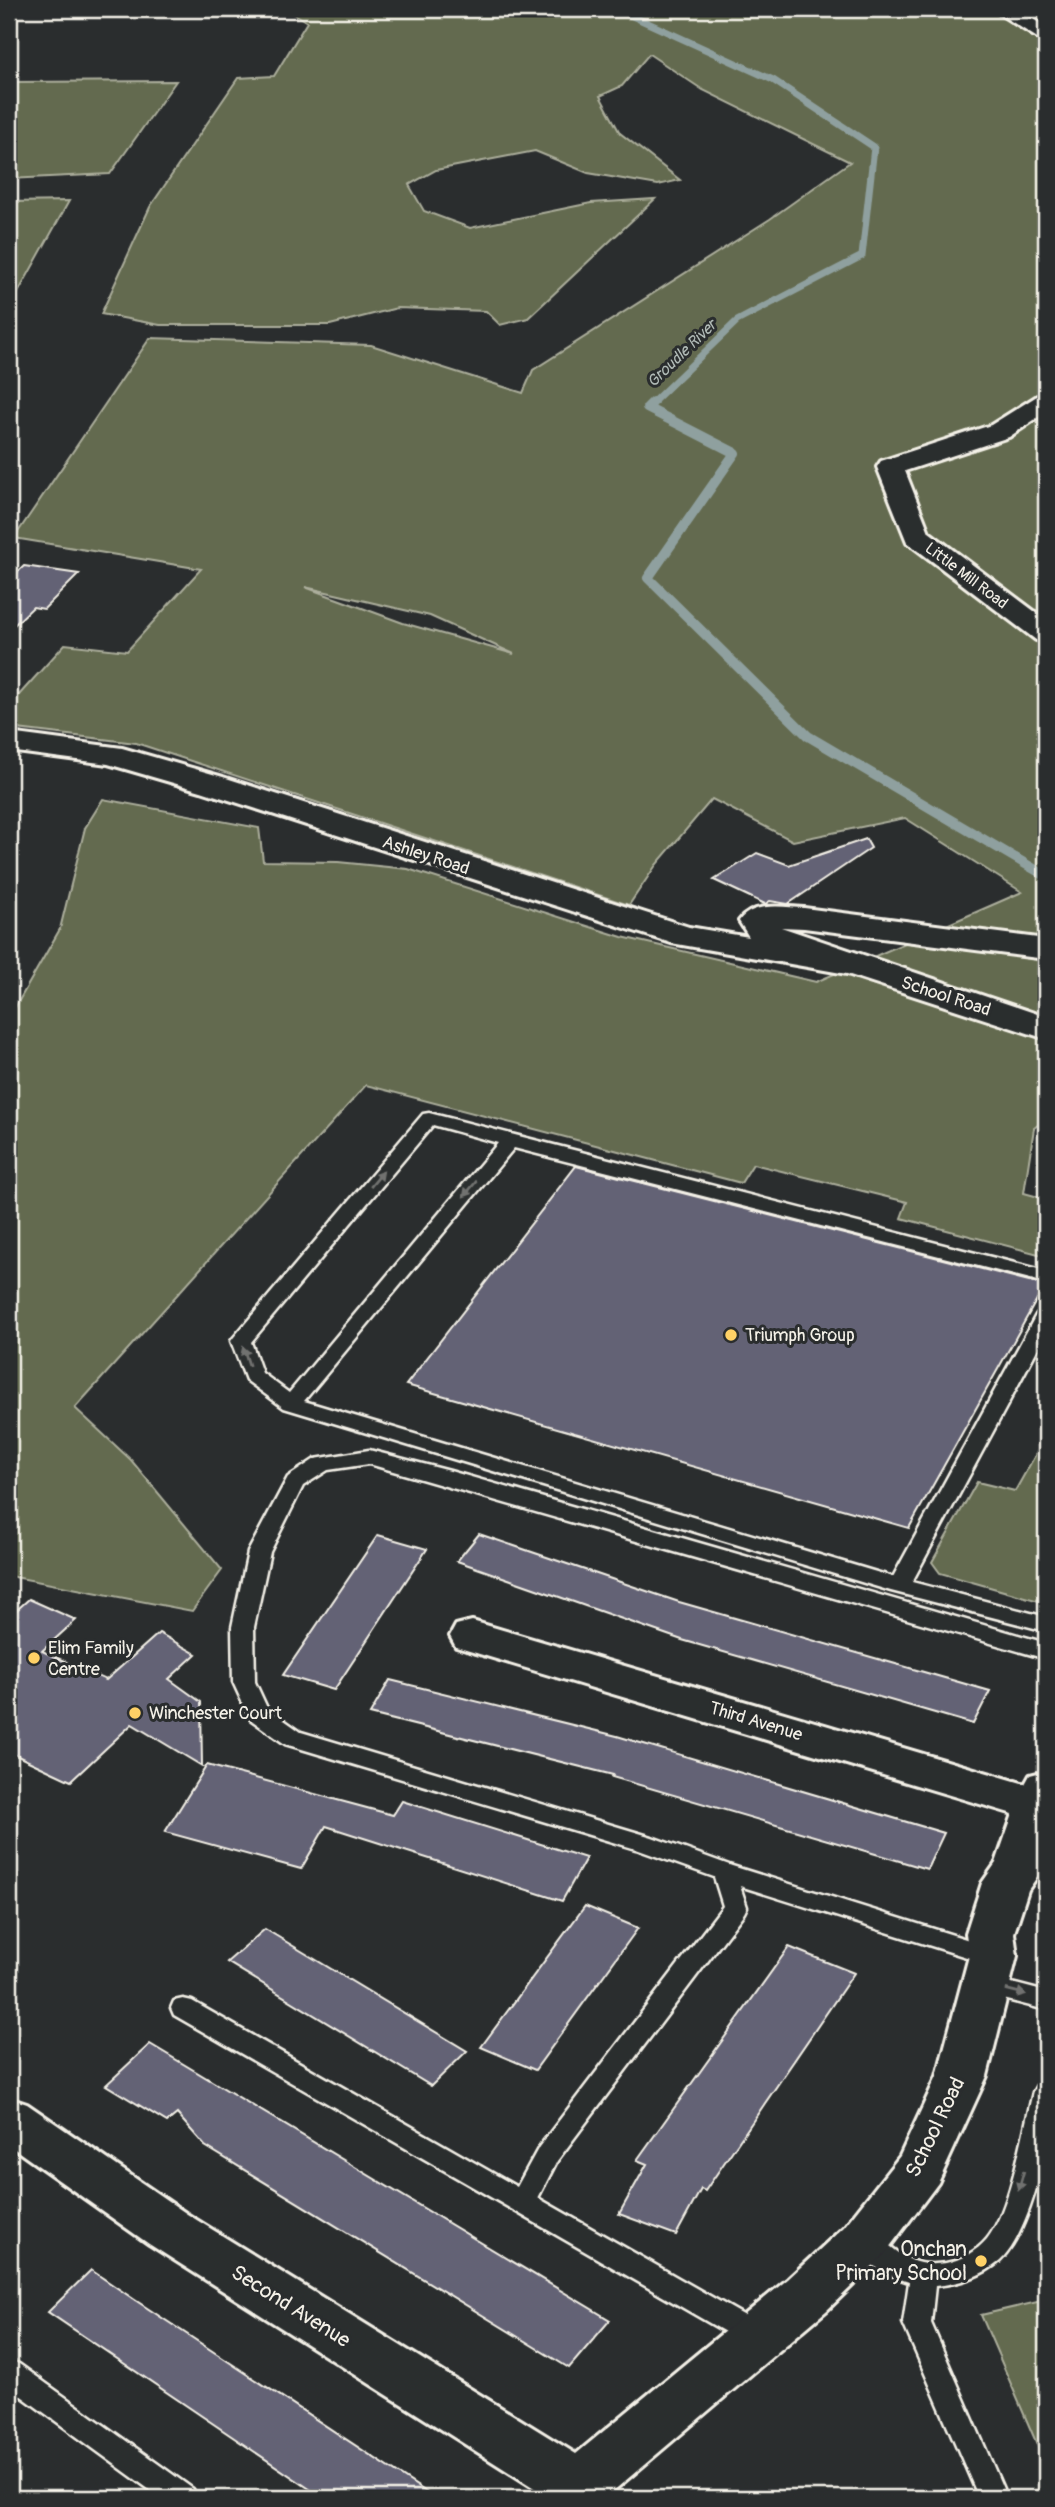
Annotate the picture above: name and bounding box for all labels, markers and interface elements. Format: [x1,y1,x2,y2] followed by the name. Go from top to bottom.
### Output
[643,314,722,392] water label: Groudle River
[921,538,1012,613] street label: Little Mill Road
[379,831,472,880] street label: Ashley Road
[898,971,994,1022] street label: School Road
[370,1170,385,1188] one-way arrow
[463,1181,478,1198] one-way arrow
[745,1324,855,1347] place label: Triumph Group
[723,1327,739,1343] marker: Triumph Group
[240,1345,251,1366] one-way arrow
[48,1637,134,1681] place label: Elim Family Centre
[26,1650,42,1666] marker: Elim Family Centre
[707,1696,805,1747] street label: Third Avenue
[149,1702,283,1725] place label: Winchester Court
[127,1705,143,1721] marker: Winchester Court
[1005,1987,1027,1998] one-way arrow
[900,2073,971,2182] street label: School Road
[1016,2171,1026,2192] one-way arrow
[835,2236,967,2287] place label: Onchan Primary School
[973,2253,989,2269] marker: Onchan Primary School
[226,2259,356,2354] street label: Second Avenue

